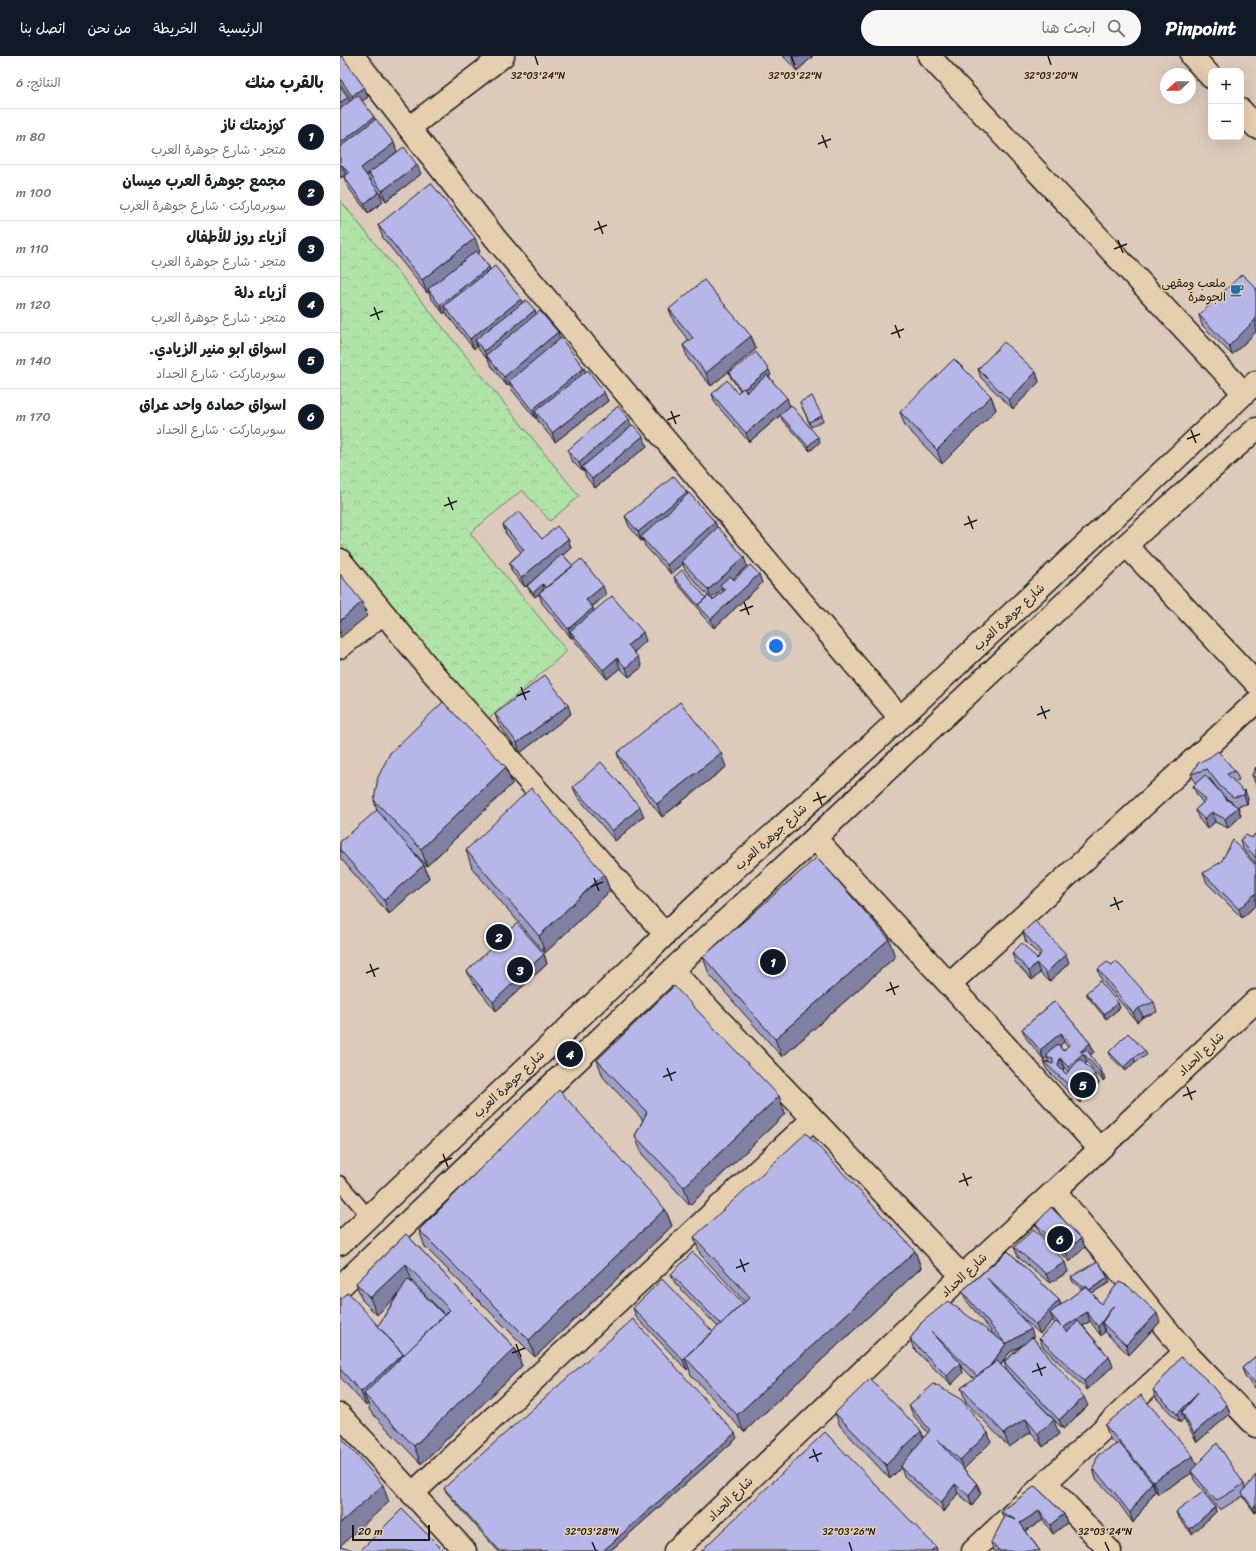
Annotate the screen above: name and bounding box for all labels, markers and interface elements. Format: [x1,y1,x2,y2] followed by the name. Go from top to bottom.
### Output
[861,10,1141,46] search box
[1165,12,1236,45] text: Pinpoint
[1041,15,1095,41] text: ابحث هنا
[20,16,66,41] text: اتصل بنا
[88,16,131,41] text: من نحن
[153,16,197,41] text: الخريطة
[219,16,263,41] text: الرئيسية
[1105,17,1127,39] icon: search
[245,67,324,97] text: بالقرب منك
[511,67,565,85] text: 32°03'24"N
[768,67,822,85] text: 32°03'22"N
[1024,67,1078,85] text: 32°03'20"N
[1160,68,1196,104] north arrow
[1208,68,1244,140] map controls
[1208,68,1244,104] button: +
[16,71,61,94] text: النتائج: 6
[1208,104,1244,140] button: −
[222,112,286,138] text: كوزمتك ناز
[16,125,45,148] text: 80 m
[308,125,314,148] text: 1
[151,138,286,161] text: متجر · شارع جوهرة العرب
[122,168,286,194] text: مجمع جوهرة العرب ميسان
[16,181,51,204] text: 100 m
[307,181,315,204] text: 2
[119,194,286,217] text: سوبرماركت · شارع جوهرة العرب
[186,224,286,250] text: أزياء روز للأطفال
[16,237,49,260] text: 110 m
[307,237,315,260] text: 3
[151,250,286,273] text: متجر · شارع جوهرة العرب
[1161,272,1226,308] place label: ملعب ومقهى الجوهرة
[234,280,286,306] text: أزياء دلة
[1229,282,1245,298] cafe icon: ملعب ومقهى الجوهرة
[16,293,51,316] text: 120 m
[307,293,315,316] text: 4
[151,306,286,329] text: متجر · شارع جوهرة العرب
[150,336,286,362] text: اسواق ابو منير الزيادي.
[16,349,51,372] text: 140 m
[307,349,315,372] text: 5
[156,362,286,385] text: سوبرماركت · شارع الحداد
[139,392,286,418] text: اسواق حماده واحد عراق
[16,405,51,428] text: 170 m
[307,405,315,428] text: 6
[156,418,286,441] text: سوبرماركت · شارع الحداد
[968,578,1050,656] street label: شارع جوهرة العرب
[766,636,786,656] your location
[730,798,812,876] street label: شارع جوهرة العرب
[486,922,512,952] pin: 2
[760,947,786,977] pin: 1
[507,955,533,985] pin: 3
[1172,1026,1230,1082] street label: شارع الحداد
[557,1039,583,1069] pin: 4
[468,1045,550,1123] street label: شارع جوهرة العرب
[1070,1070,1096,1100] pin: 5
[1047,1224,1073,1254] pin: 6
[935,1247,993,1303] street label: شارع الحداد
[702,1471,758,1527] street label: شارع الحداد
[358,1522,383,1541] text: 20 m
[352,1523,430,1542] scale bar
[565,1523,619,1541] text: 32°03'28"N
[822,1523,876,1541] text: 32°03'26"N
[1078,1523,1132,1541] text: 32°03'24"N

